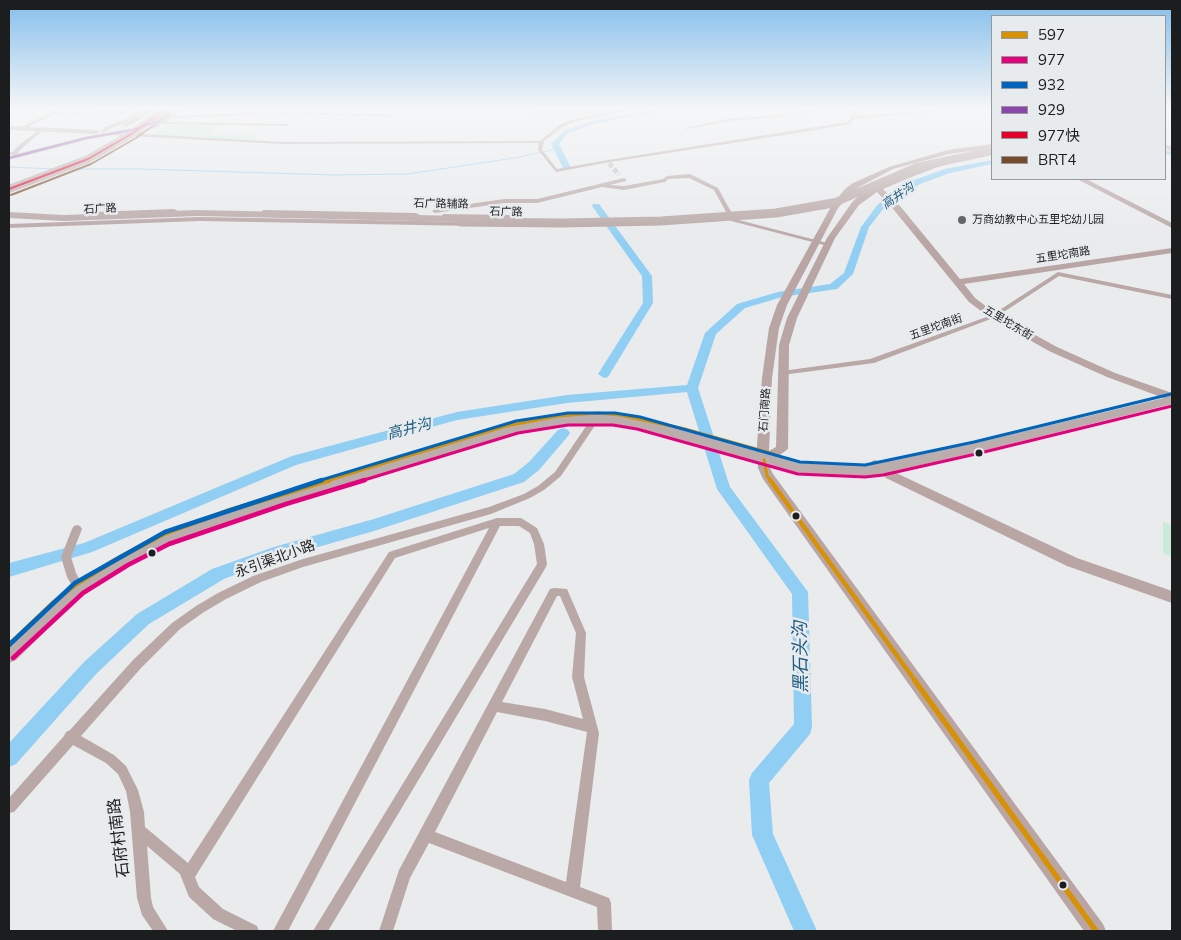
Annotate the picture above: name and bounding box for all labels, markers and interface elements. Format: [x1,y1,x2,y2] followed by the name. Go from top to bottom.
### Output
[991,15,1166,180] legend
[1038,25,1065,44] text: 597
[1038,50,1065,69] text: 977
[1038,75,1065,94] text: 932
[1038,100,1065,119] text: 929
[1038,126,1080,145] text: 977快
[1038,150,1076,169] text: BRT4
[879,180,917,212] water label: 高井沟
[413,197,469,211] street label: 石广路辅路
[83,202,117,216] street label: 石广路
[489,205,523,219] street label: 石广路
[972,213,1104,227] place label: 万商幼教中心五里坨幼儿园
[956,214,968,226] marker: 万商幼教中心五里坨幼儿园
[1035,244,1091,266] street label: 五里坨南路
[981,303,1035,343] street label: 五里坨东街
[908,311,964,343] street label: 五里坨南街
[757,388,773,432] street label: 石门南路
[385,414,433,444] water label: 高井沟
[974,448,984,458] unlabelled marker
[791,511,801,521] unlabelled marker
[233,537,317,581] street label: 永引渠北小路
[147,548,157,558] unlabelled marker
[790,621,812,693] water label: 黑石头沟
[105,797,133,879] street label: 石府村南路
[1058,880,1068,890] unlabelled marker

